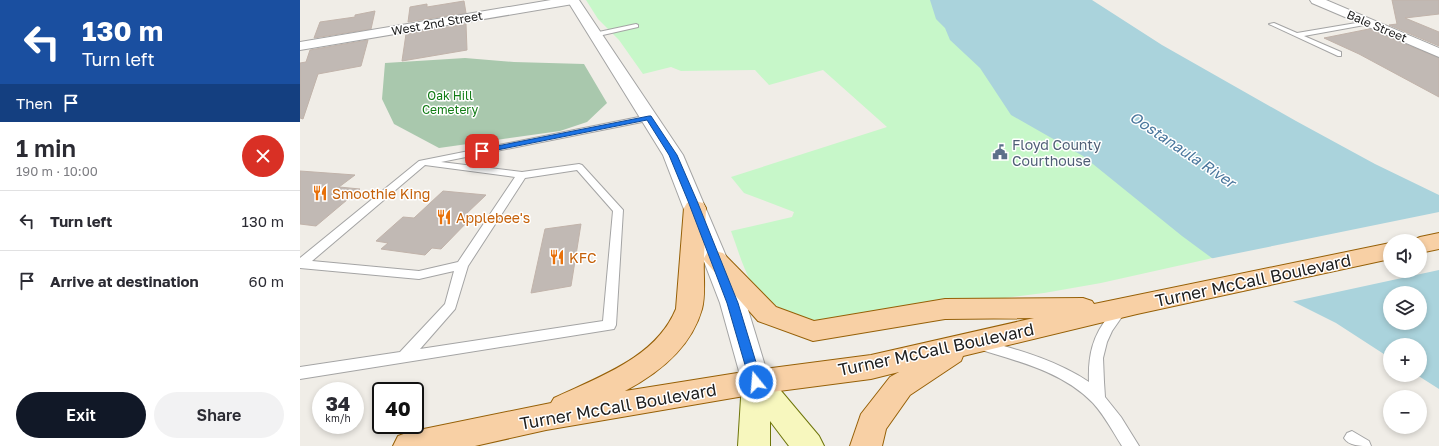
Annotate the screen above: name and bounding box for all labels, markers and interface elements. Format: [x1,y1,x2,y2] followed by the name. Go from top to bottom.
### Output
[1345,7,1410,45] street label: Bale Street
[390,8,484,38] street label: West 2nd Street
[82,14,163,47] text: 130 m
[16,16,68,68] icon: left
[82,48,155,70] text: Turn left
[422,88,478,117] park label: Oak Hill Cemetery
[60,92,82,114] icon: arrive
[16,94,52,112] text: Then
[1127,107,1241,192] water label: Oostanaula River
[16,133,76,162] text: 1 min
[465,134,499,168] pin
[242,135,284,177] button: close
[1012,136,1101,169] place label: Floyd County Courthouse
[471,140,493,162] icon: arrive
[991,143,1009,161] public building icon: Floyd County Courthouse
[16,163,98,179] text: 190 m · 10:00
[311,184,329,202] restaurant icon: Smoothie King
[332,185,430,202] place label: Smoothie King
[435,208,453,226] restaurant icon: Applebee's
[456,209,530,226] place label: Applebee's
[16,210,38,232] icon: left
[50,212,112,230] text: Turn left
[242,212,284,230] text: 130 m
[1383,234,1427,434] map controls
[1383,234,1427,278] button: sound
[548,248,566,266] restaurant icon: KFC
[569,249,596,266] place label: KFC
[1153,249,1353,311] street label: Turner McCall Boulevard
[16,270,38,292] icon: arrive
[50,272,199,290] text: Arrive at destination
[249,272,284,290] text: 60 m
[1383,286,1427,330] button: layers
[836,318,1036,380] street label: Turner McCall Boulevard
[1383,338,1427,382] button: +
[735,361,777,403] position arrow
[518,378,718,434] street label: Turner McCall Boulevard
[372,382,424,434] speed limit sign: 40
[1383,390,1427,434] button: −
[326,391,350,415] text: 34
[16,392,146,438] button: Exit
[154,392,284,438] button: Share
[325,412,351,424] text: km/h

